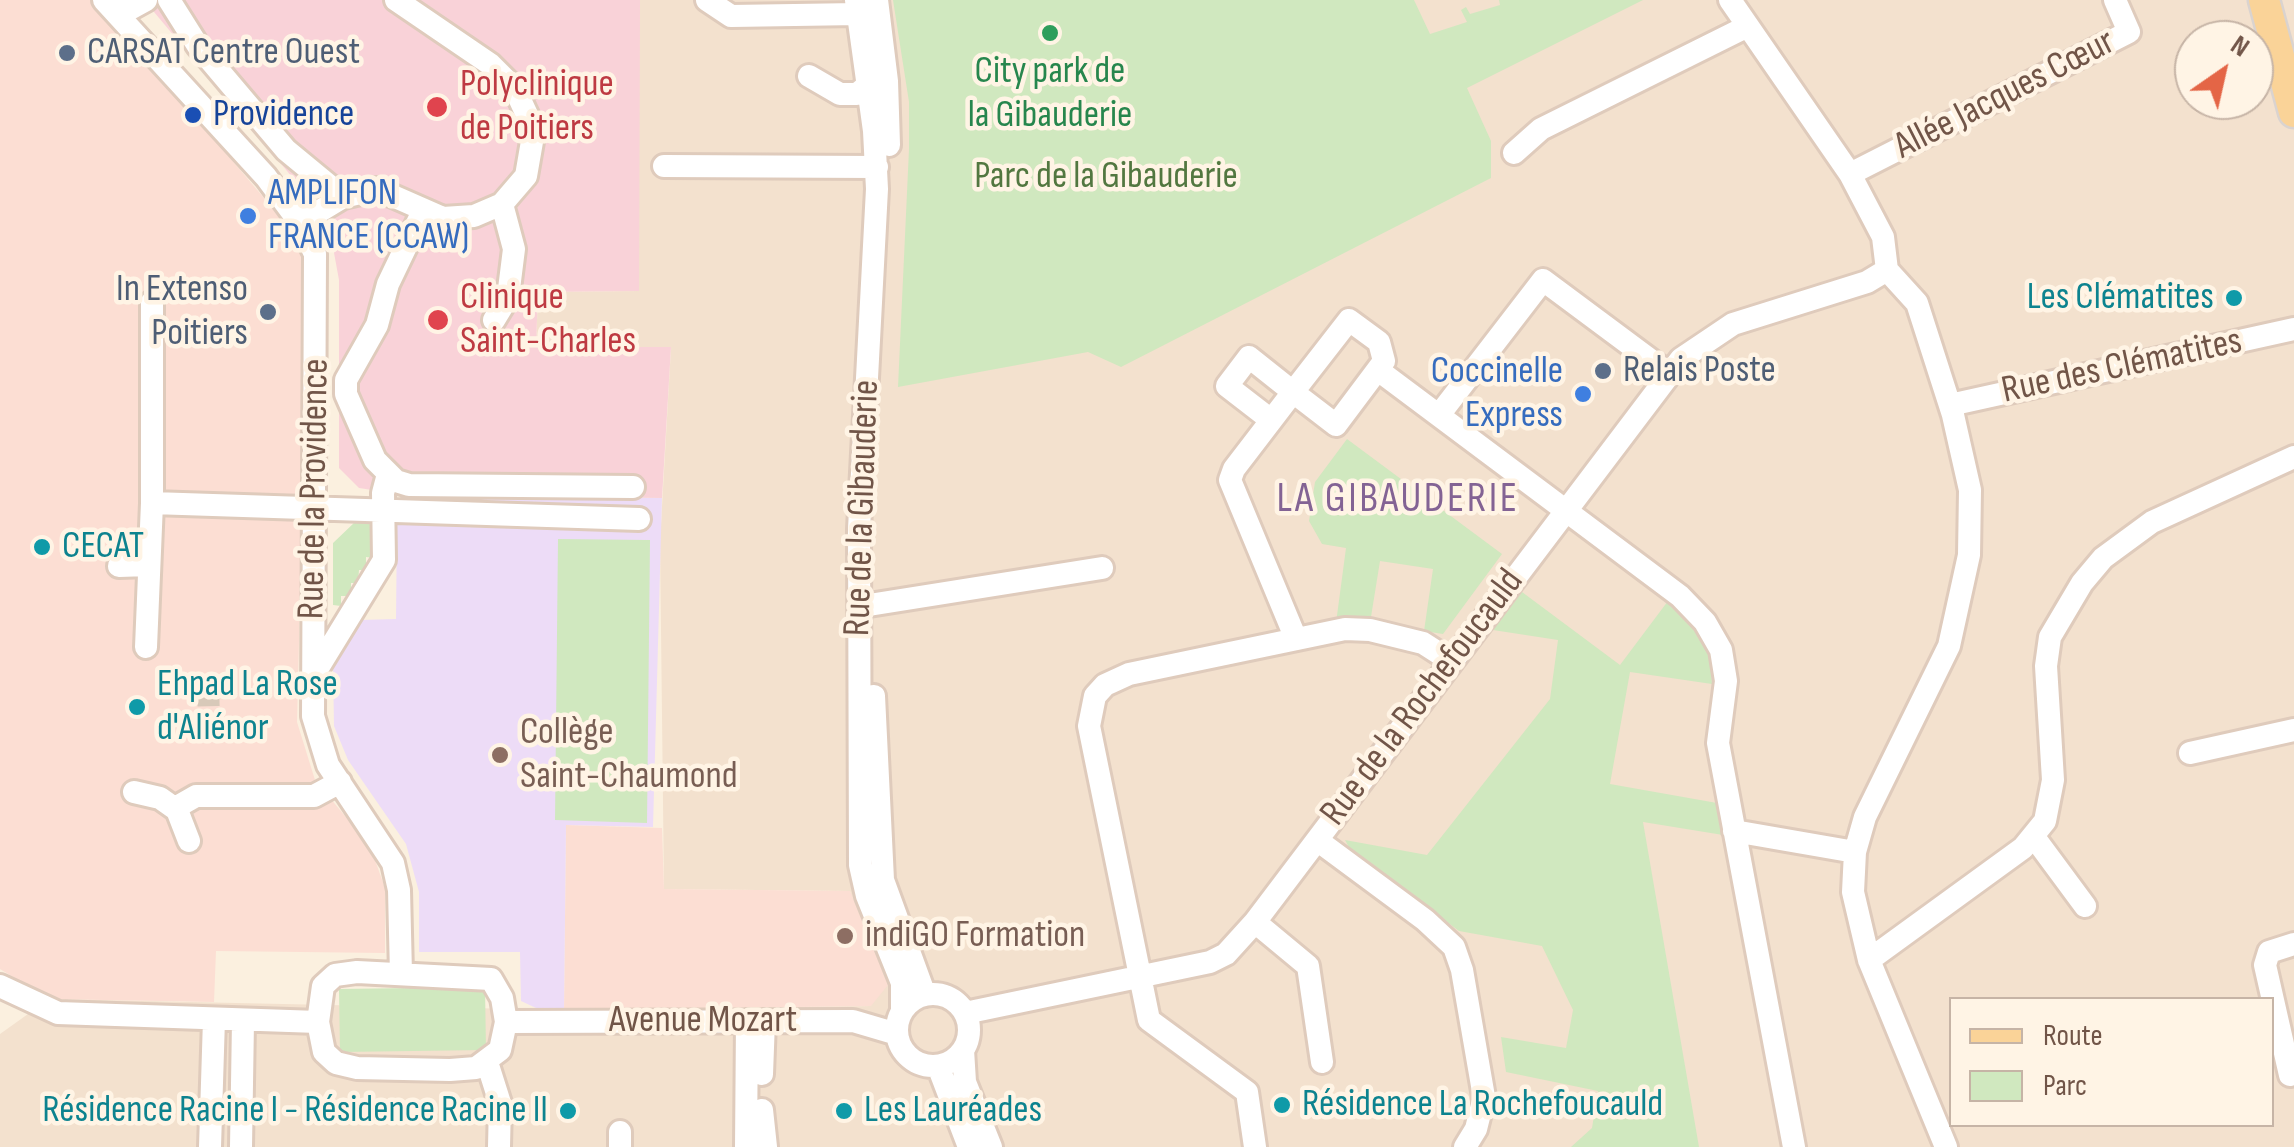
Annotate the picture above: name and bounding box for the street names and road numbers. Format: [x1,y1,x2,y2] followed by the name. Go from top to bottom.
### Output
[1887,20,2123,170] street label: Allée Jacques Cœur
[1998,319,2246,415] street label: Rue des Clématites
[290,358,340,620] street label: Rue de la Providence
[836,379,890,637] street label: Rue de la Gibauderie
[1312,561,1534,835] street label: Rue de la Rochefoucauld
[609,998,797,1044] street label: Avenue Mozart

